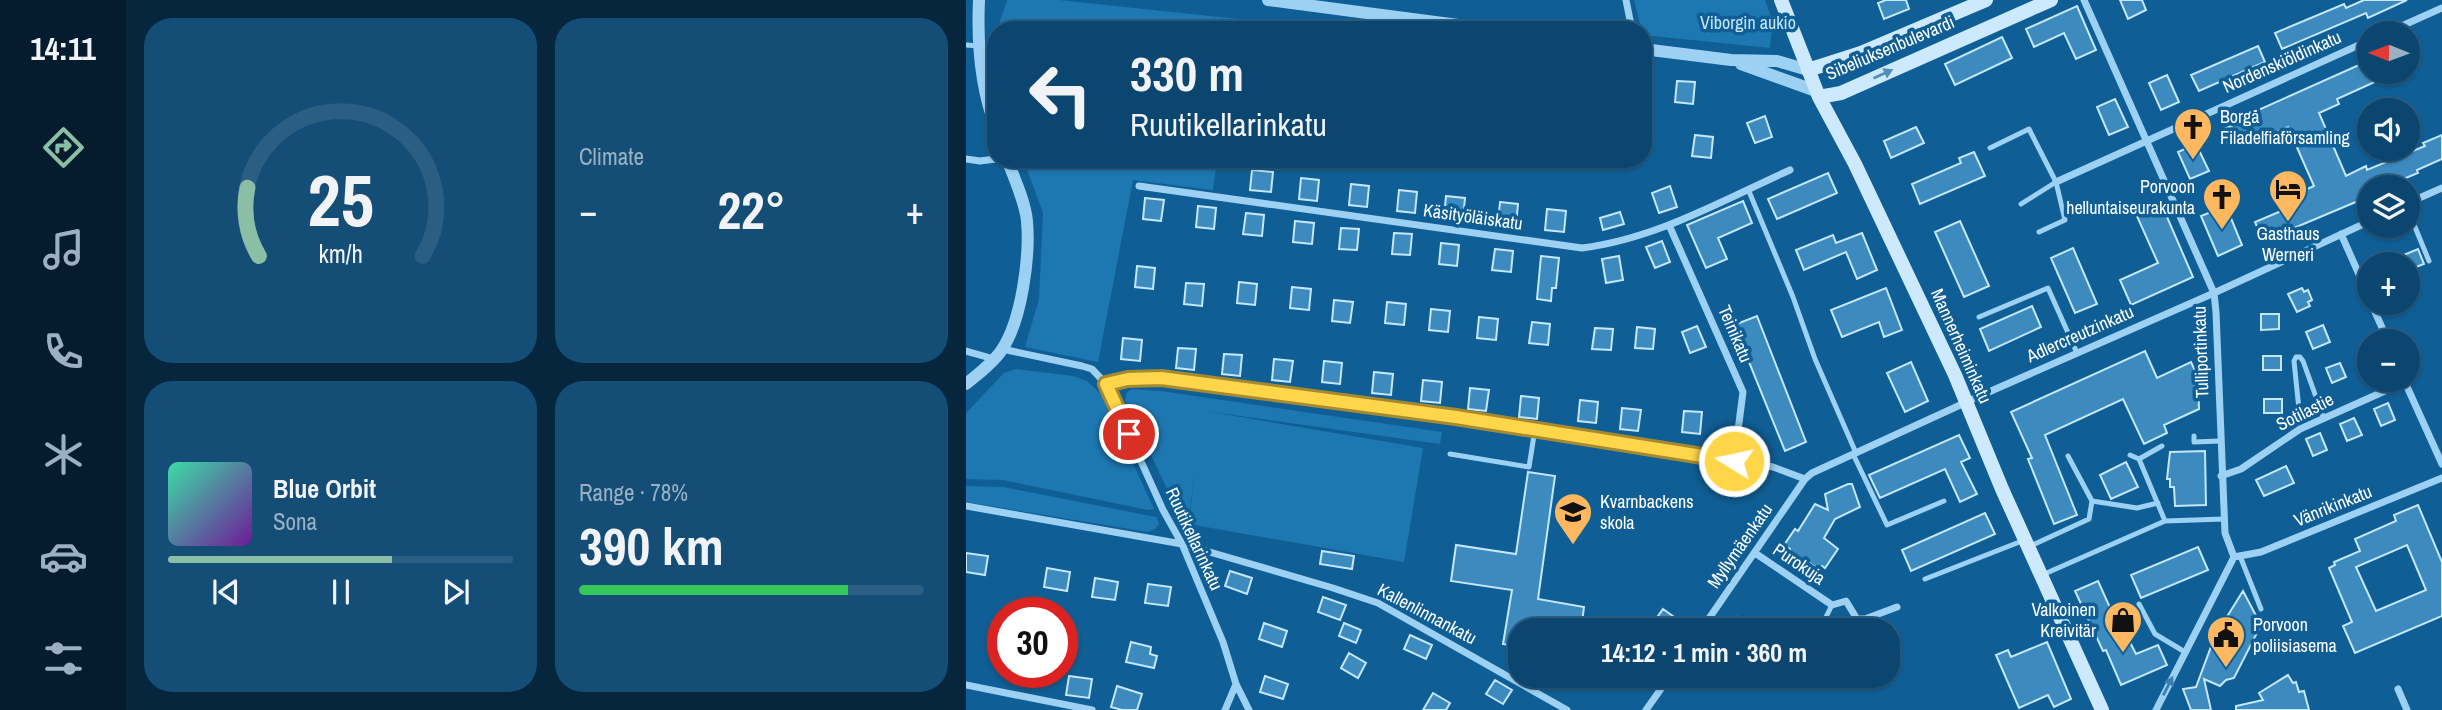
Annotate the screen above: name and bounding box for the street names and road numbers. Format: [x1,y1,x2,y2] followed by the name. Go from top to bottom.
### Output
[1821,9,1958,86] street label: Sibeliuksenbulevardi
[2219,24,2345,99] street label: Nordenskiöldinkatu
[1422,197,1524,236] street label: Käsityöläiskatu
[1925,284,1998,407] street label: Mannerheiminkatu
[2021,299,2137,369] street label: Adlercreutzinkatu
[1712,301,1759,366] street label: Teinikatu
[2186,305,2215,399] street label: Tulliportinkatu
[2272,386,2338,437] street label: Sotilastie
[2290,479,2375,532] street label: Vänrikinkatu
[1160,483,1229,594] street label: Ruutikellarinkatu
[1701,498,1778,593] street label: Myllymäenkatu
[1768,537,1830,590] street label: Purokuja
[1373,577,1481,650] street label: Kallenlinnankatu

